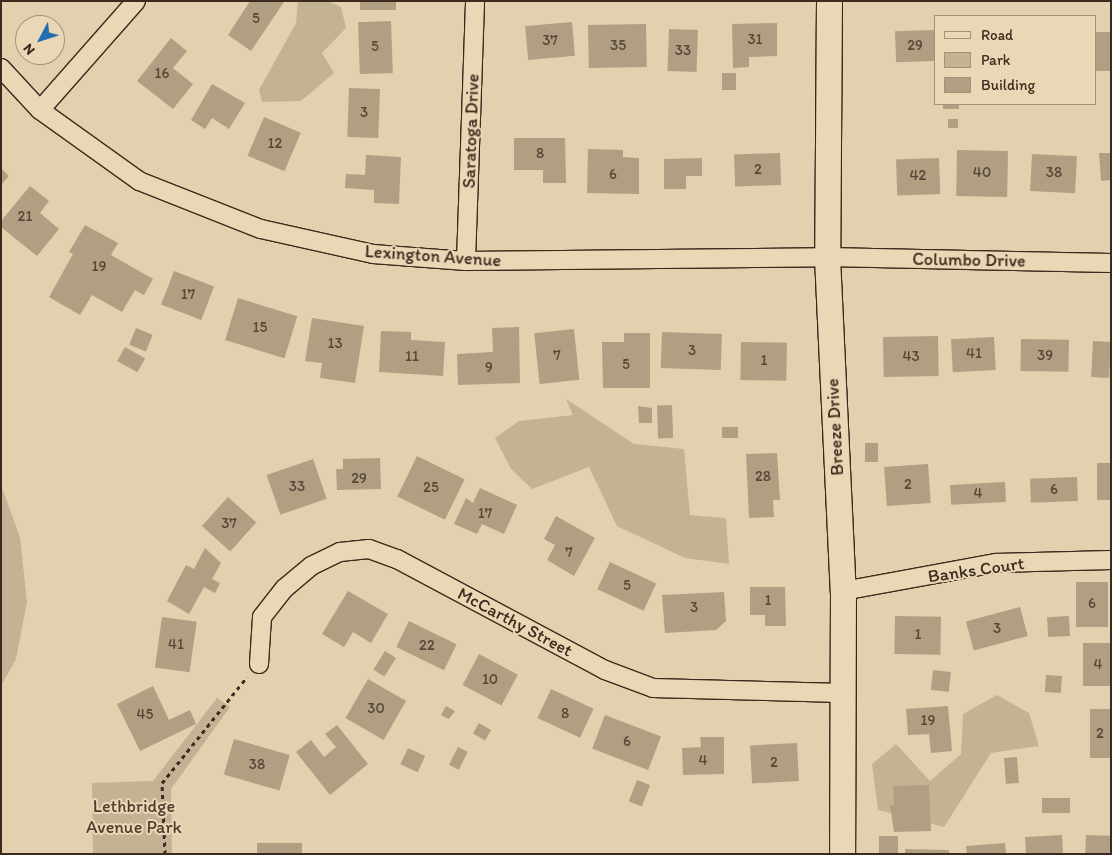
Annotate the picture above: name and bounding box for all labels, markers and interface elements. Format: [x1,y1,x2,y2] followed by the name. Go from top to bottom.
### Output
[252,10,260,28] house number: 5
[15,15,65,65] north arrow
[934,15,1097,105] legend
[981,26,1013,44] text: Road
[747,31,763,49] house number: 31
[542,32,558,50] house number: 37
[610,37,626,55] house number: 35
[907,37,923,55] house number: 29
[371,38,379,56] house number: 5
[19,40,38,58] text: N
[675,42,691,60] house number: 33
[981,51,1011,69] text: Park
[155,65,169,83] house number: 16
[458,73,484,189] street label: Saratoga Drive
[981,76,1035,94] text: Building
[360,104,368,122] house number: 3
[268,135,282,153] house number: 12
[536,145,544,163] house number: 8
[754,161,762,179] house number: 2
[973,164,991,182] house number: 40
[1046,164,1062,182] house number: 38
[609,166,617,184] house number: 6
[910,167,926,185] house number: 42
[18,208,32,226] house number: 21
[364,240,502,272] street label: Lexington Avenue
[912,248,1026,272] street label: Columbo Drive
[92,258,106,276] house number: 19
[181,286,195,304] house number: 17
[253,319,267,337] house number: 15
[327,335,343,353] house number: 13
[688,342,696,360] house number: 3
[966,345,982,363] house number: 41
[553,347,561,365] house number: 7
[1037,347,1053,365] house number: 39
[405,348,419,366] house number: 11
[902,348,920,366] house number: 43
[761,352,767,370] house number: 1
[622,356,630,374] house number: 5
[485,359,493,377] house number: 9
[822,378,848,476] street label: Breeze Drive
[755,468,771,486] house number: 28
[351,470,367,488] house number: 29
[904,476,912,494] house number: 2
[289,478,305,496] house number: 33
[423,479,439,497] house number: 25
[1050,481,1058,499] house number: 6
[973,485,983,503] house number: 4
[478,505,492,523] house number: 17
[221,515,237,533] house number: 37
[565,544,573,562] house number: 7
[926,553,1026,587] street label: Banks Court
[623,577,631,595] house number: 5
[454,583,576,661] street label: McCarthy Street
[765,592,771,610] house number: 1
[1088,595,1096,613] house number: 6
[690,599,698,617] house number: 3
[993,620,1001,638] house number: 3
[915,626,921,644] house number: 1
[168,636,184,654] house number: 41
[419,637,435,655] house number: 22
[1093,656,1103,674] house number: 4
[482,671,498,689] house number: 10
[367,700,385,718] house number: 30
[561,705,569,723] house number: 8
[137,706,153,724] house number: 45
[921,712,935,730] house number: 19
[1096,725,1104,743] house number: 2
[623,733,631,751] house number: 6
[698,752,708,770] house number: 4
[770,754,778,772] house number: 2
[249,756,265,774] house number: 38
[86,796,182,839] park label: Lethbridge Avenue Park

